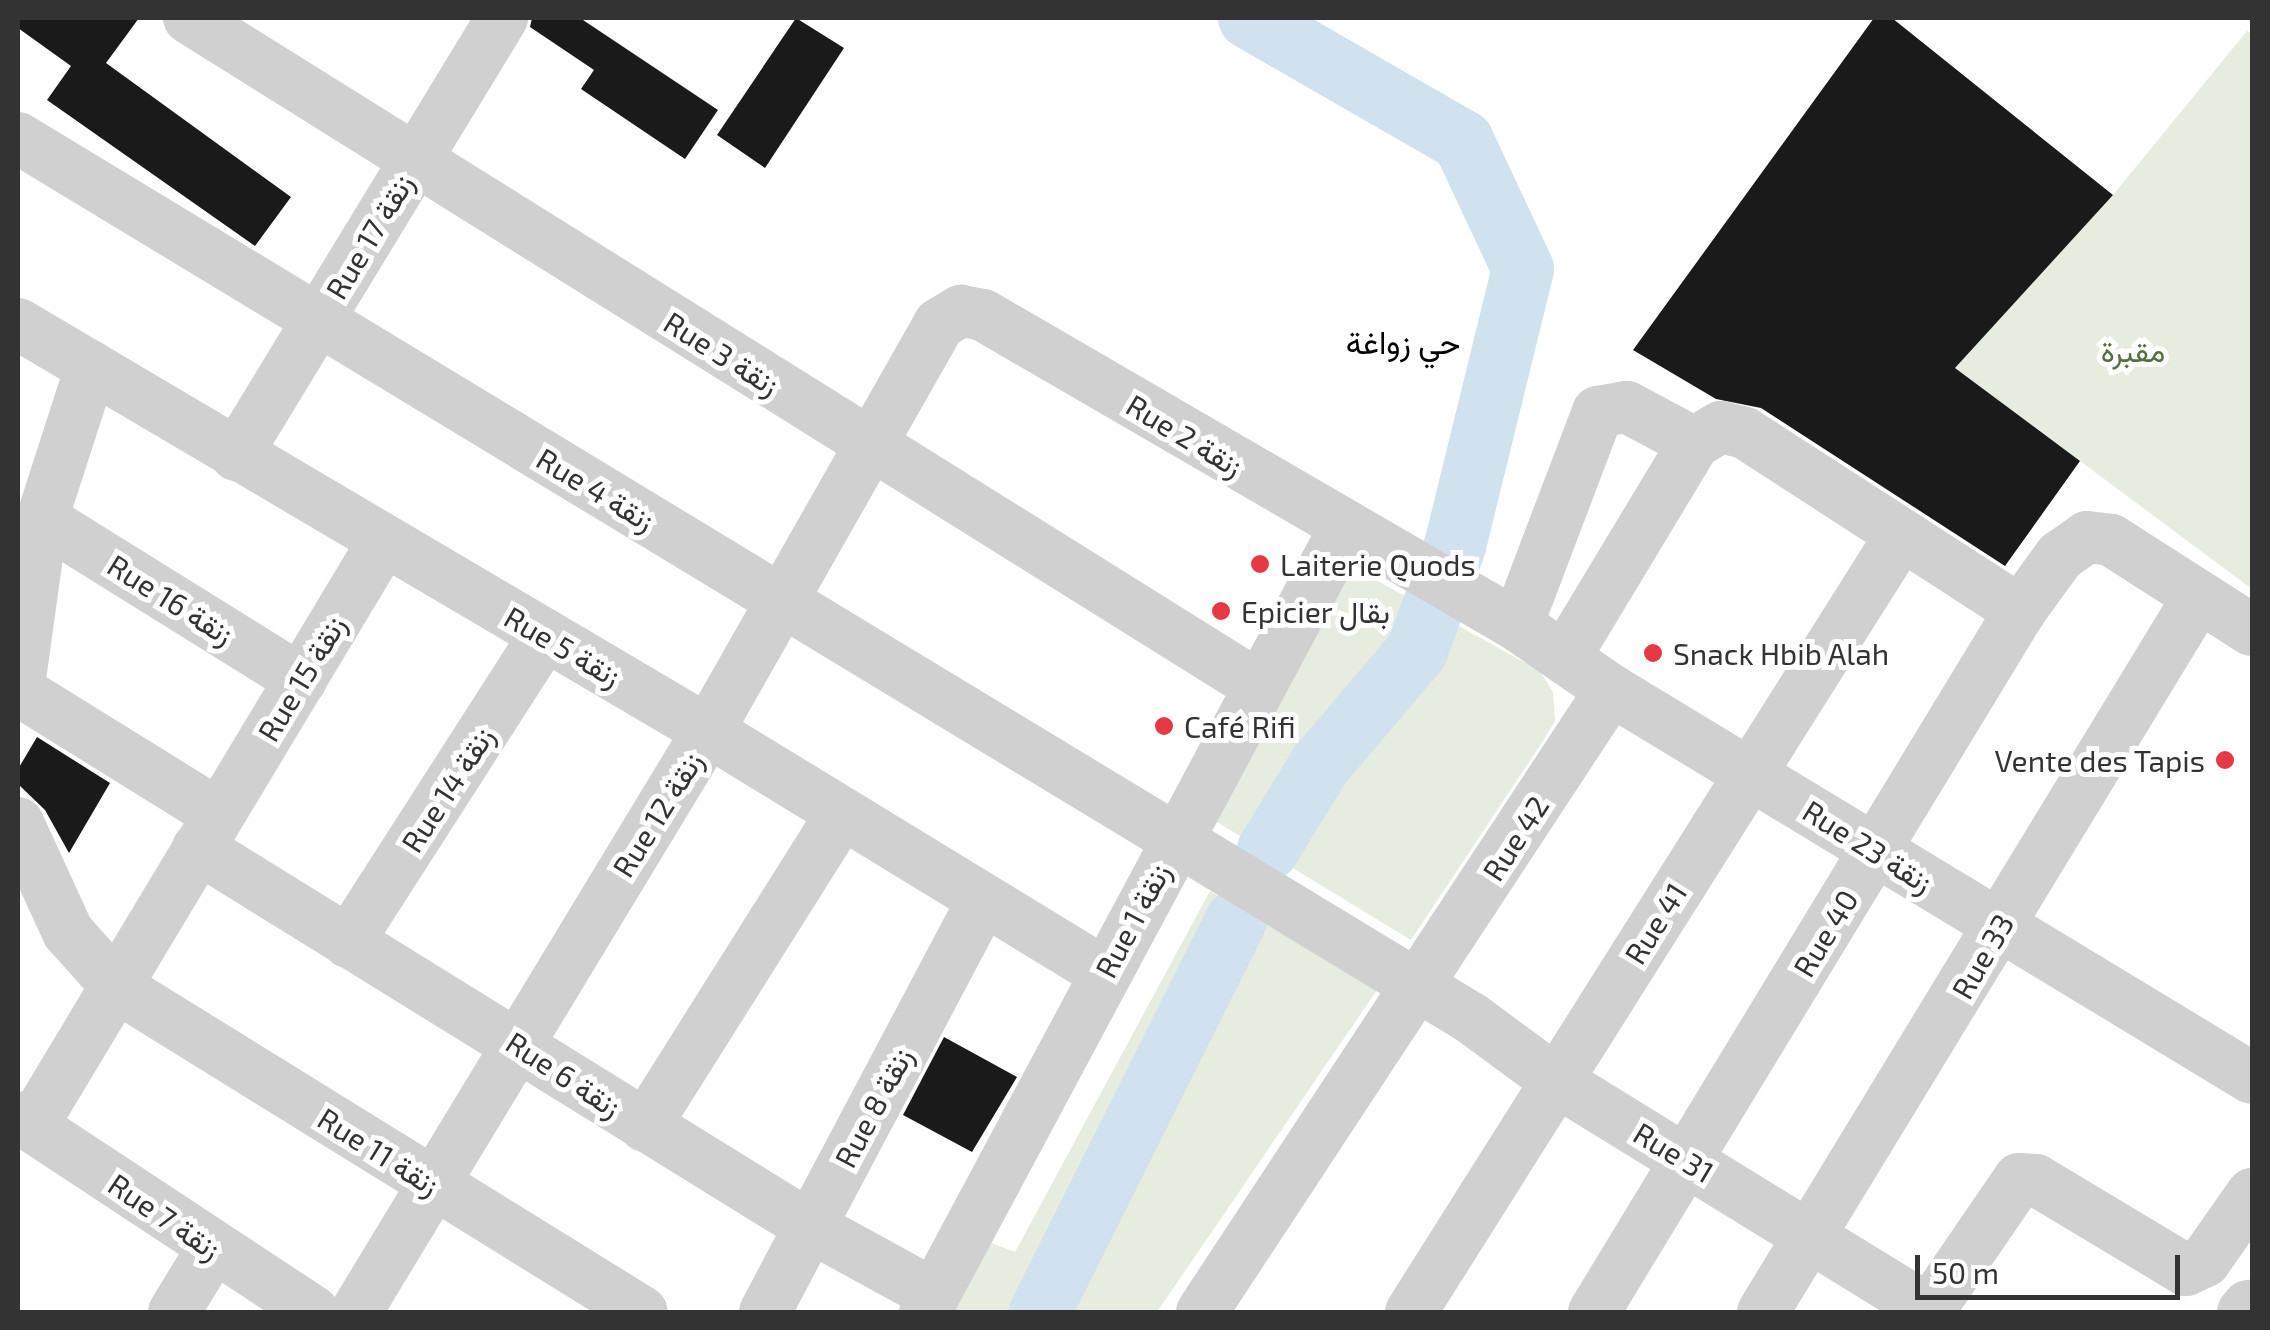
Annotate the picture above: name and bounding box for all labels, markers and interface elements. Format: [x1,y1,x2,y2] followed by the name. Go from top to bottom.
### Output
[318,167,420,305] street label: Rue 17 زنقة
[658,304,786,402] street label: Rue 3 زنقة
[1346,322,1460,360] district label: حي زواغة
[2101,332,2165,368] park label: مقبرة
[1120,386,1250,484] street label: Rue 2 زنقة
[531,440,661,538] street label: Rue 4 زنقة
[101,546,241,652] street label: Rue 16 زنقة
[1280,546,1476,582] place label: Laiterie Quods
[1249,553,1271,575] marker: Laiterie Quods
[1241,593,1390,629] place label: Epicier بقال
[498,598,628,694] street label: Rue 5 زنقة
[1210,600,1232,622] marker: Epicier بقال
[249,609,353,747] street label: Rue 15 زنقة
[1673,635,1890,671] place label: Snack Hbib Alah
[1642,642,1664,664] marker: Snack Hbib Alah
[1184,708,1296,744] place label: Café Rifi
[1153,715,1175,737] marker: Café Rifi
[393,719,501,859] street label: Rue 14 زنقة
[1994,742,2205,778] place label: Vente des Tapis
[604,745,710,883] street label: Rue 12 زنقة
[2214,749,2236,771] marker: Vente des Tapis
[1474,789,1556,887] street label: Rue 42
[1797,792,1939,900] street label: Rue 23 زنقة
[1087,857,1177,983] street label: Rue 1 زنقة
[1616,876,1694,970] street label: Rue 41
[1785,883,1865,983] street label: Rue 40
[1943,907,2021,1005] street label: Rue 33
[500,1024,628,1124] street label: Rue 6 زنقة
[826,1041,920,1173] street label: Rue 8 زنقة
[312,1100,446,1202] street label: Rue 11 زنقة
[1627,1114,1721,1190] street label: Rue 31
[102,1165,228,1267] street label: Rue 7 زنقة
[1920,1235,2185,1297] scale bar
[1932,1254,1999,1290] text: 50 m

